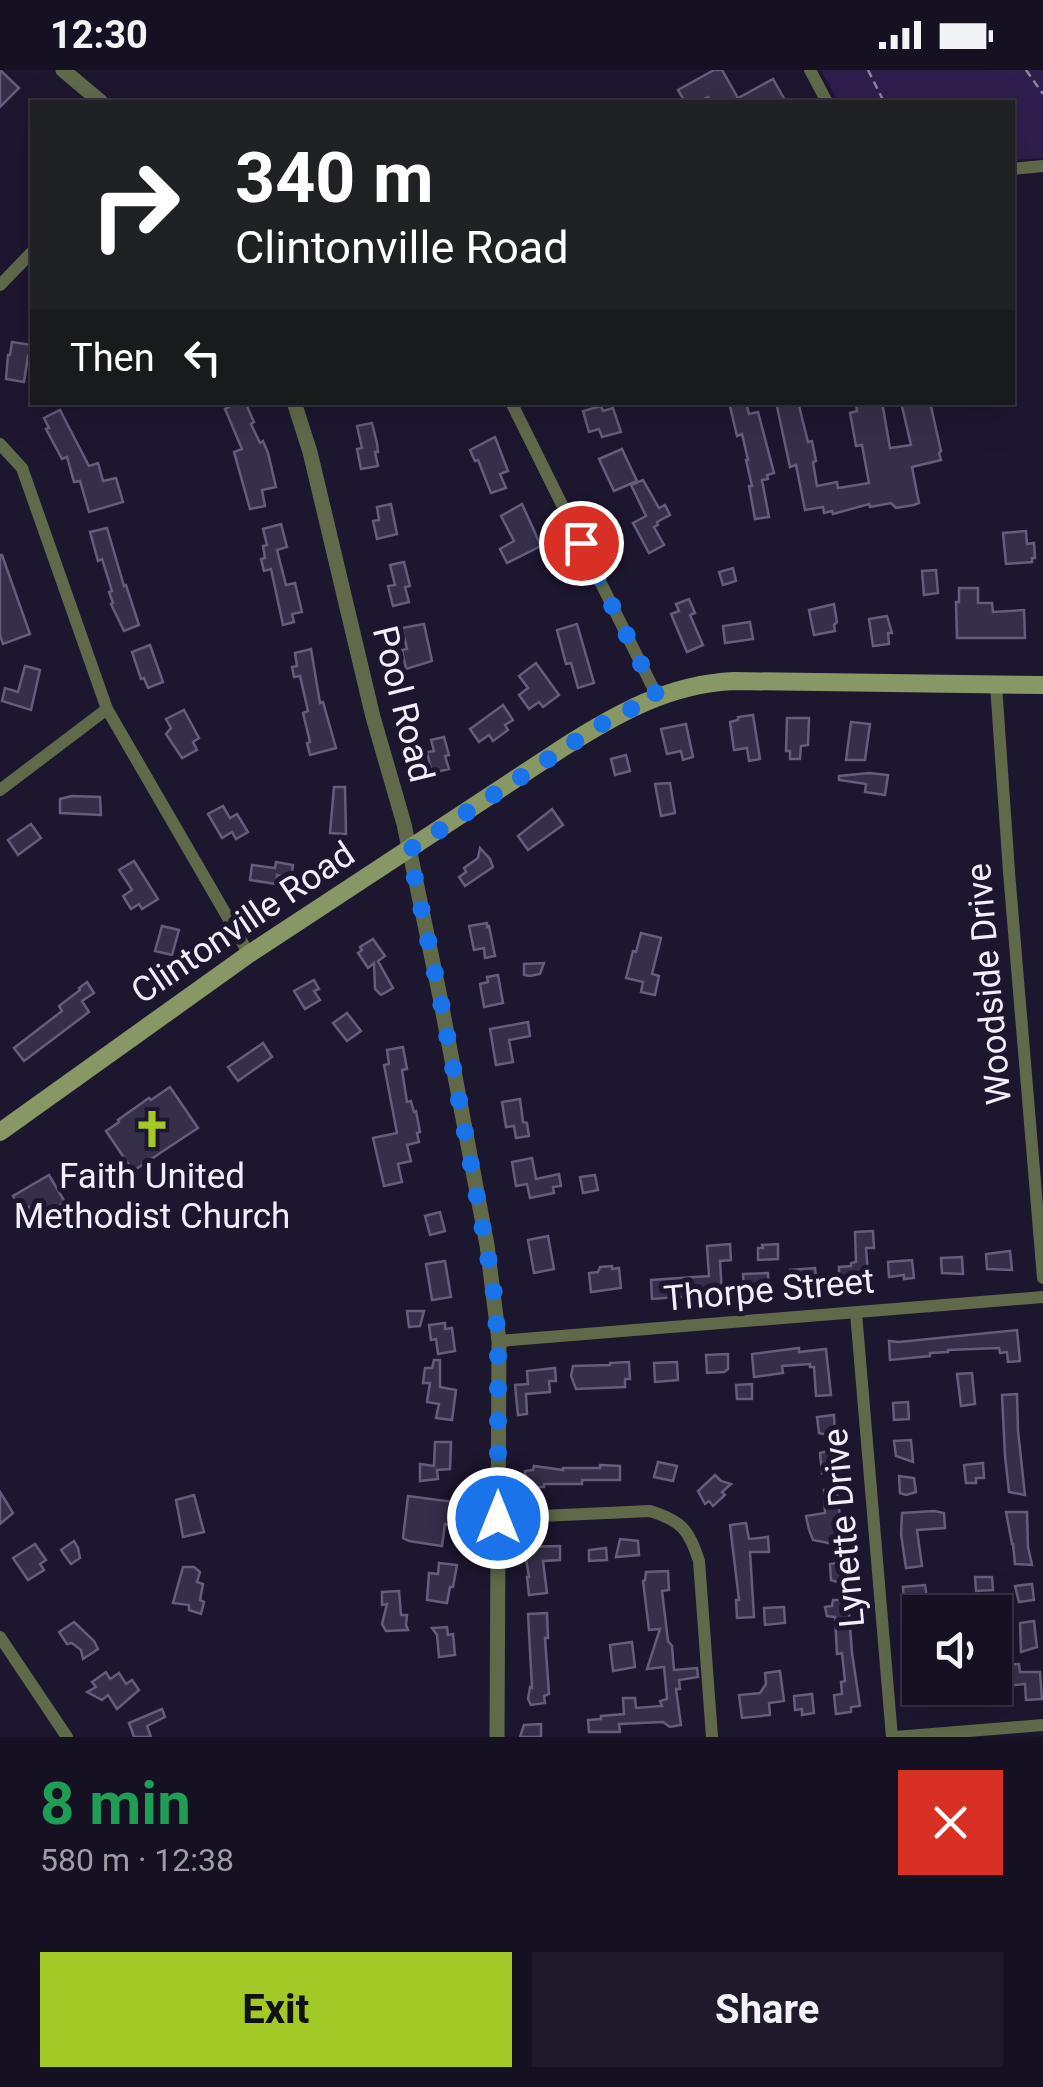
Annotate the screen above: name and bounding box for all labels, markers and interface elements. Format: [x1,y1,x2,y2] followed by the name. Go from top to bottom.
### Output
[50,13,148,57] text: 12:30
[235,137,434,219] text: 340 m
[70,140,200,270] icon: right
[235,221,569,274] text: Clintonville Road
[175,330,230,385] icon: left
[70,336,155,380] text: Then
[539,501,624,586] pin
[554,516,609,571] icon: arrive
[364,622,442,786] street label: Pool Road
[124,833,362,1013] street label: Clintonville Road
[958,861,1020,1107] street label: Woodside Drive
[131,1108,173,1150] church icon: Faith United Methodist Church
[14,1156,290,1237] place label: Faith United Methodist Church
[662,1260,876,1320] street label: Thorpe Street
[815,1427,873,1629] street label: Lynette Drive
[446,1466,550,1570] position arrow
[902,1595,1012,1705] map controls
[902,1595,1012,1705] button: sound
[40,1768,191,1839] text: 8 min
[898,1770,1003,1875] button: close
[40,1841,234,1879] text: 580 m · 12:38
[40,1952,512,2067] button: Exit
[532,1952,1003,2067] button: Share

